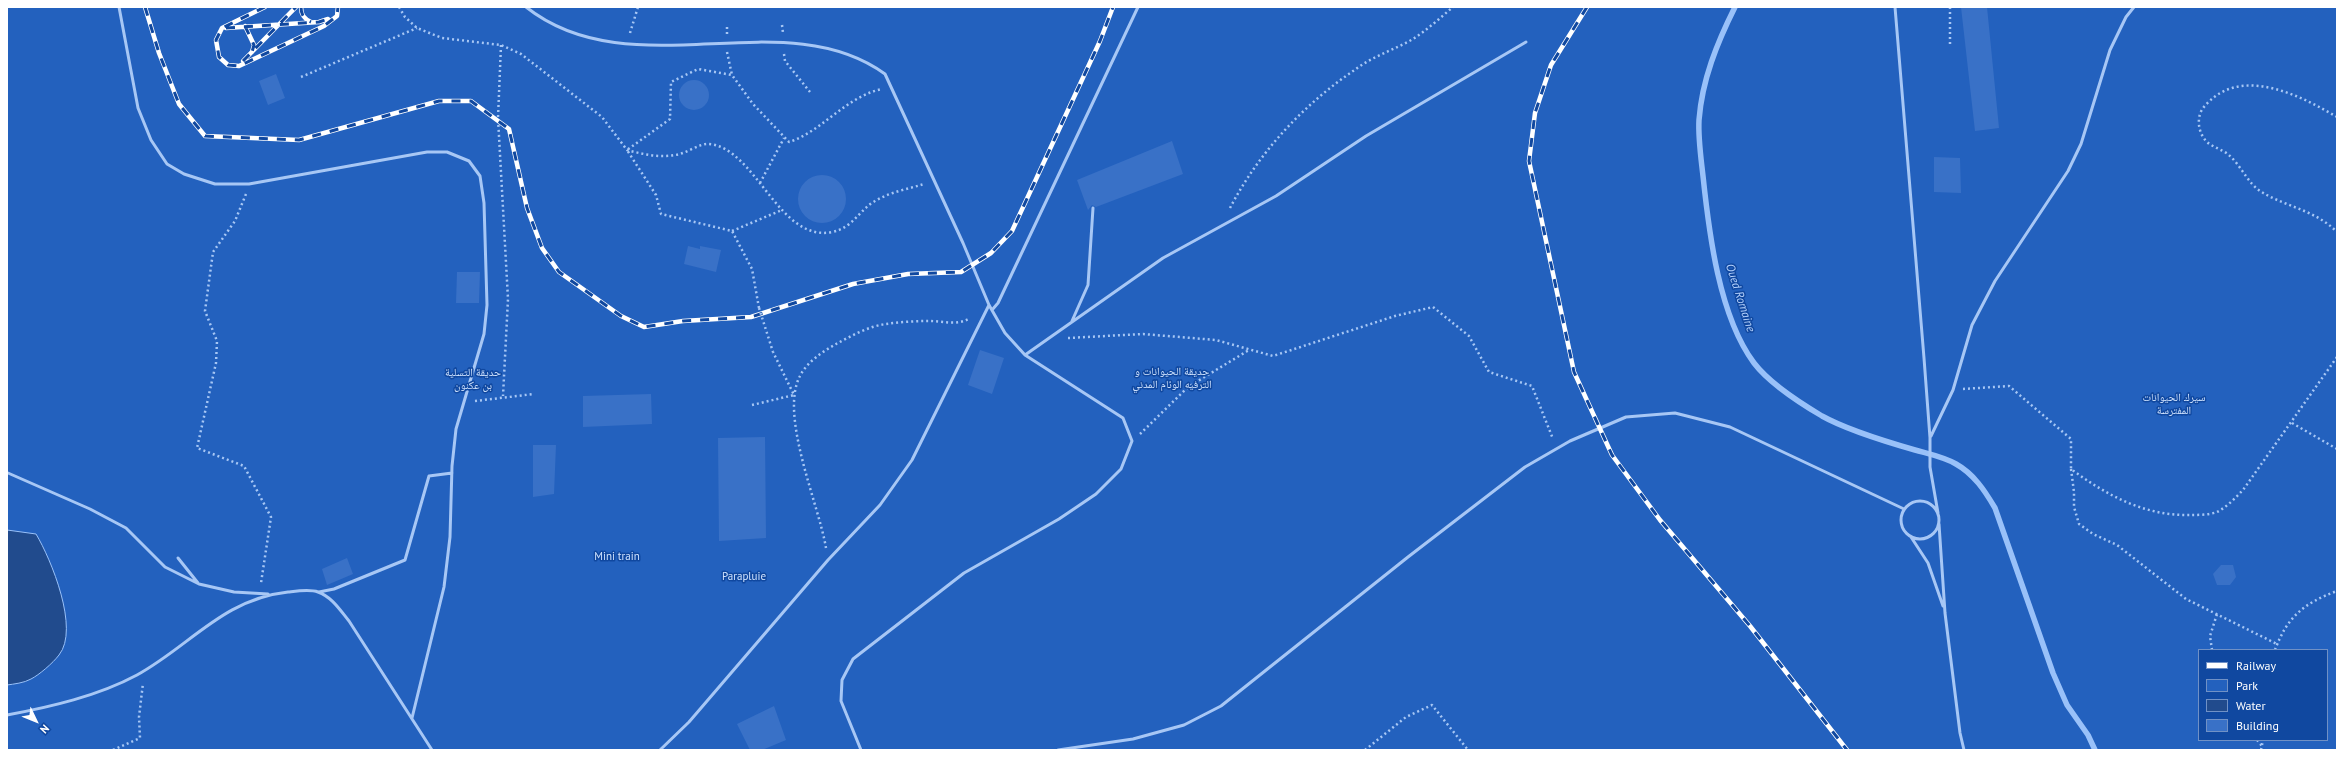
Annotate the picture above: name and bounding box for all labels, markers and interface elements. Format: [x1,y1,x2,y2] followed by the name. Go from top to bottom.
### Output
[1722,262,1758,334] water label: Oued Romaine
[1132,365,1212,391] park label: حديقة الحيوانات و الترفيه الوئام المدني
[445,366,501,392] park label: حديقة التسلية بن عكنون
[2142,391,2206,417] park label: سيرك الحيوانات المفترسة
[594,550,640,564] park label: Mini train
[722,570,766,584] park label: Parapluie
[2198,649,2328,741] legend
[2236,658,2276,673] text: Railway
[2236,678,2258,693] text: Park
[2236,698,2266,713] text: Water
[16,701,56,741] north arrow
[2236,718,2279,733] text: Building
[37,722,52,737] text: N

